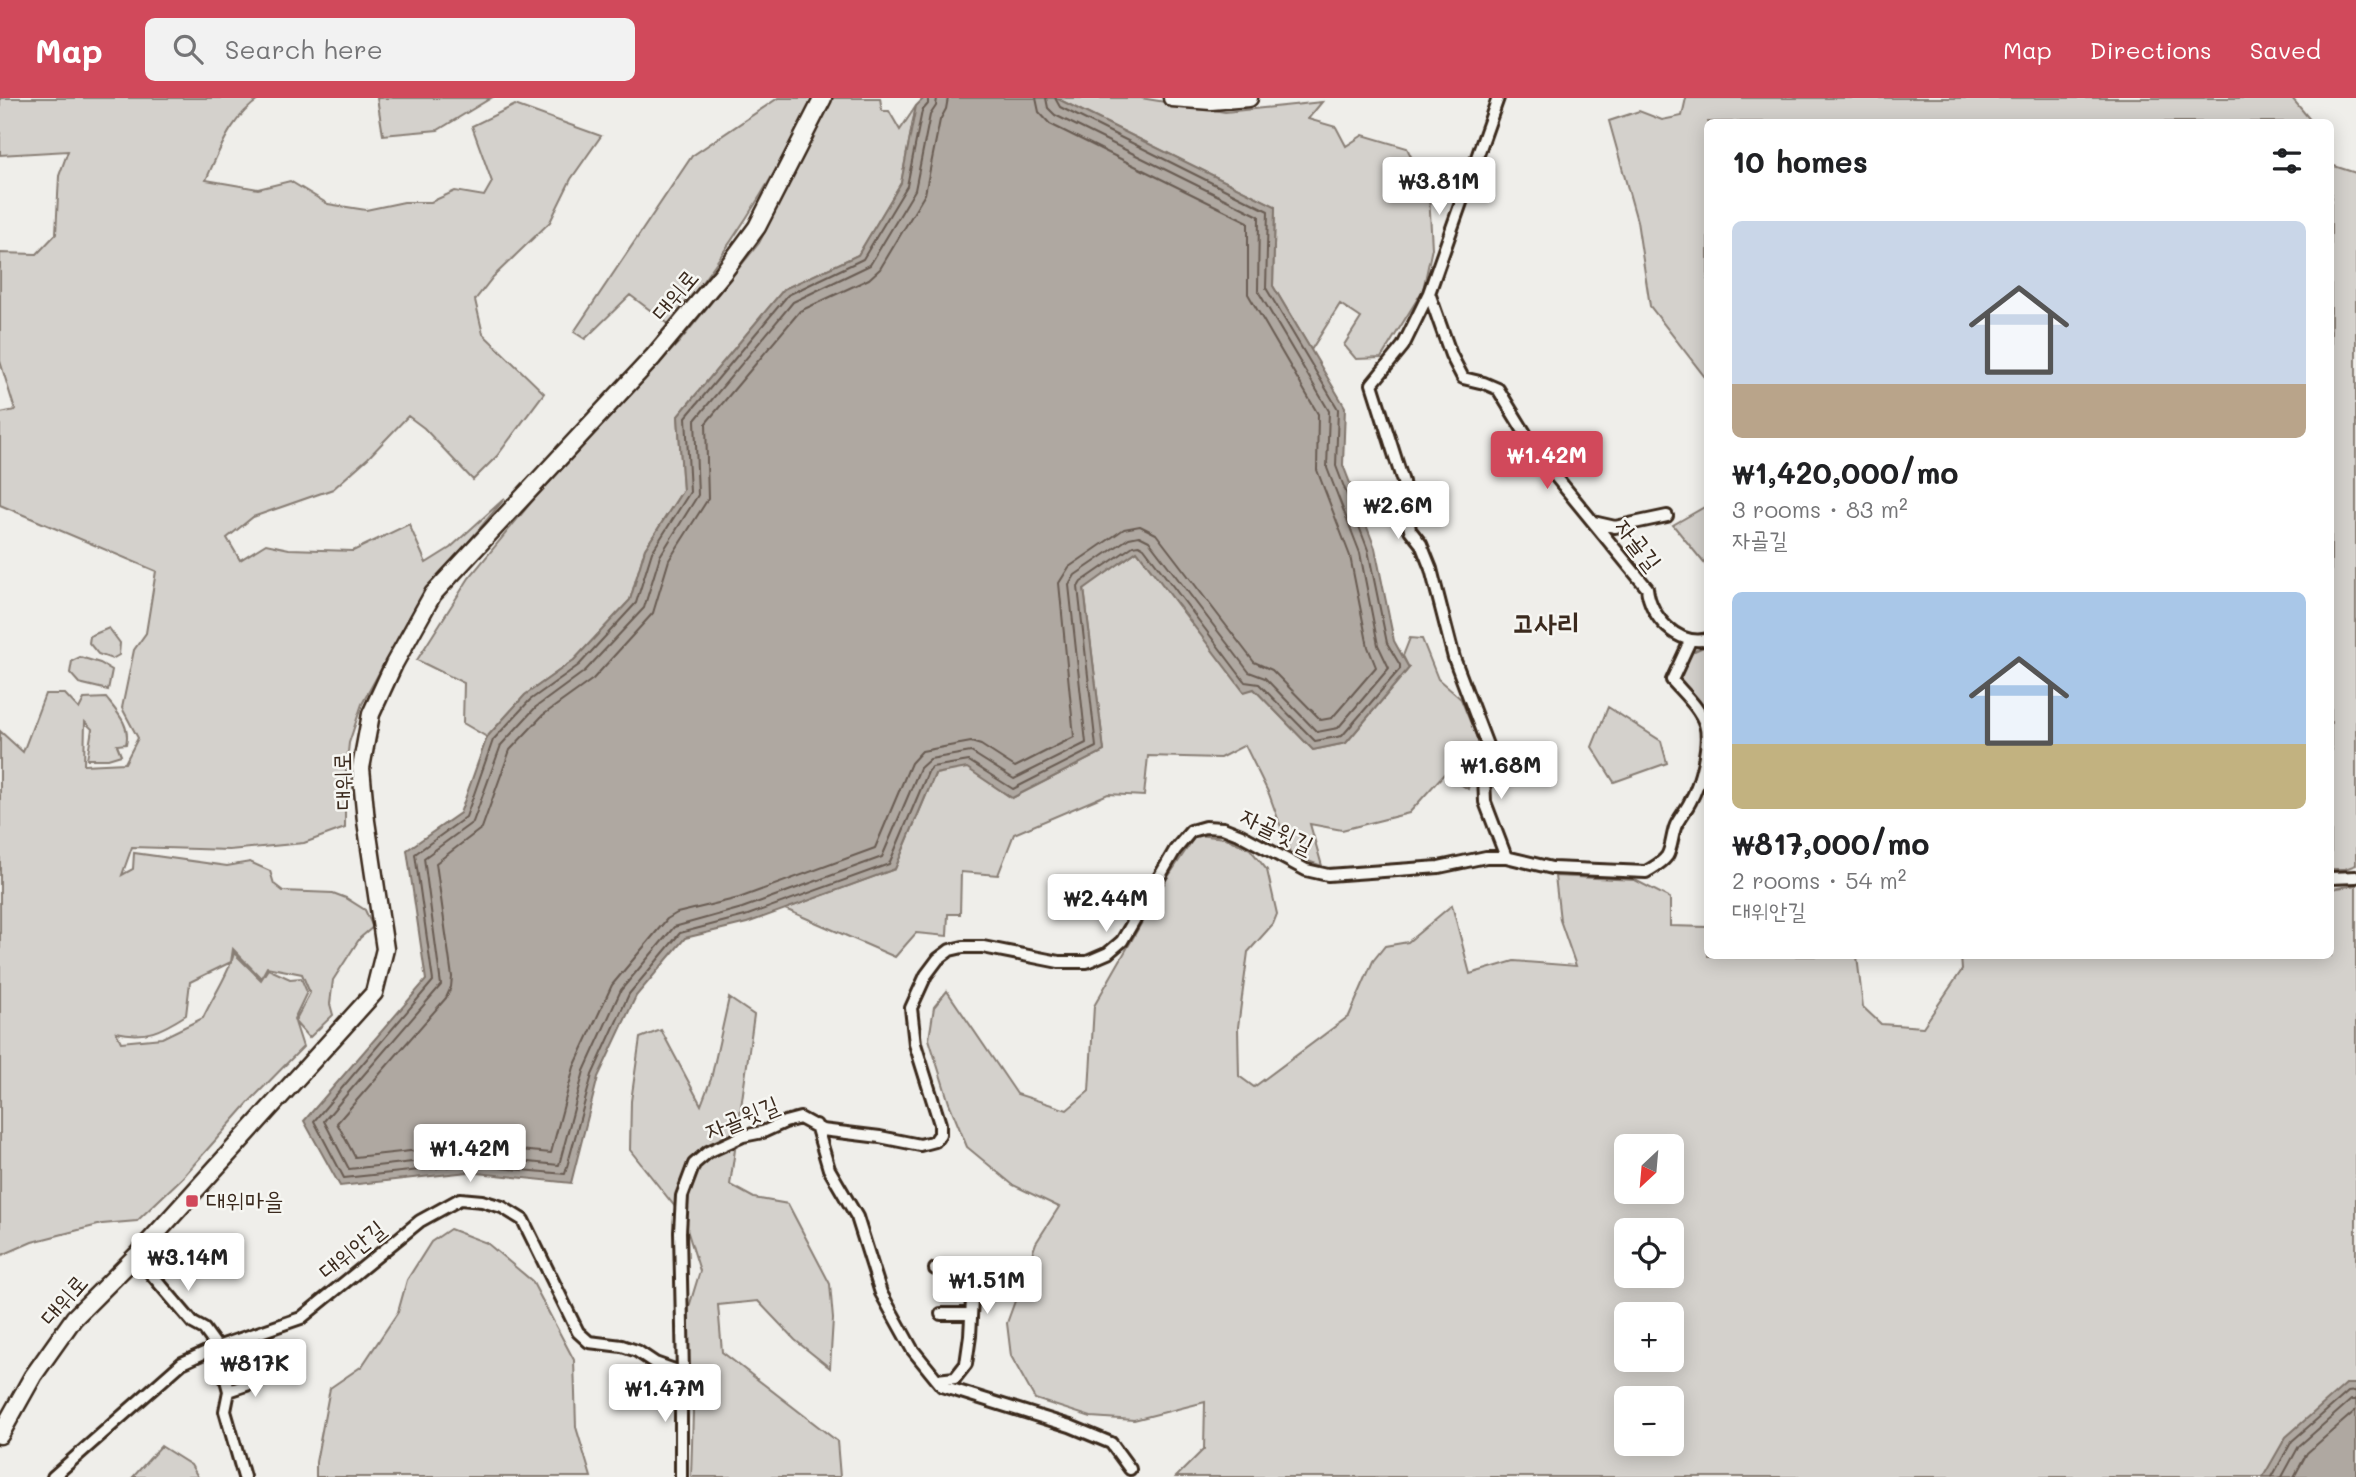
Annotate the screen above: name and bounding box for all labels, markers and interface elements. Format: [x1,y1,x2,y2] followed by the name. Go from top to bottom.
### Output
[145,18,635,81] search box
[35,28,103,71] text: Map
[169,30,207,68] icon: search
[225,32,383,66] text: Search here
[2003,34,2052,65] text: Map
[2090,34,2212,65] text: Directions
[2250,34,2321,65] text: Saved
[1732,141,1868,181] text: 10 homes
[2268,142,2306,180] icon: filters
[1382,158,1496,217] pin: ₩3.81M
[1398,165,1480,195] text: ₩3.81M
[643,262,704,326] street label: 대위로
[1956,267,2082,393] icon: home
[1490,432,1604,491] pin: ₩1.42M
[1507,439,1587,469] text: ₩1.42M
[1732,452,1959,492] text: ₩1,420,000/mo
[1349,482,1447,541] pin: ₩2.6M
[1363,489,1433,519] text: ₩2.6M
[1732,494,1908,524] text: 3 rooms · 83 m²
[1609,512,1669,576] street label: 자골길
[1732,524,1788,554] text: 자골길
[1512,604,1580,640] district label: 고사리
[1956,638,2082,764] icon: home
[1444,742,1558,801] pin: ₩1.68M
[1460,749,1542,779] text: ₩1.68M
[325,752,358,810] street label: 대위로
[1236,799,1319,860] street label: 자골윗길
[1732,823,1930,863] text: ₩817,000/mo
[1732,865,1907,895] text: 2 rooms · 54 m²
[1049,874,1163,934] pin: ₩2.44M
[1064,882,1148,912] text: ₩2.44M
[1732,895,1806,925] text: 대위안길
[700,1088,783,1145] street label: 자골윗길
[413,1124,527,1184] pin: ₩1.42M
[430,1132,510,1162] text: ₩1.42M
[1614,1134,1684,1204] north arrow
[1614,1134,1684,1456] map controls
[206,1184,283,1215] place label: 대위마을
[184,1193,200,1209] marker: 대위마을
[311,1212,391,1285] street label: 대위안길
[1614,1218,1684,1288] button: locate
[131,1234,245,1293] pin: ₩3.14M
[147,1241,229,1271] text: ₩3.14M
[930,1256,1044,1316] pin: ₩1.51M
[949,1264,1025,1294] text: ₩1.51M
[32,1267,94,1331] street label: 대위로
[1614,1302,1684,1372] button: +
[206,1340,304,1399] pin: ₩817K
[220,1347,290,1377] text: ₩817K
[608,1364,722,1424] pin: ₩1.47M
[625,1372,705,1402] text: ₩1.47M
[1614,1386,1684,1456] button: −

